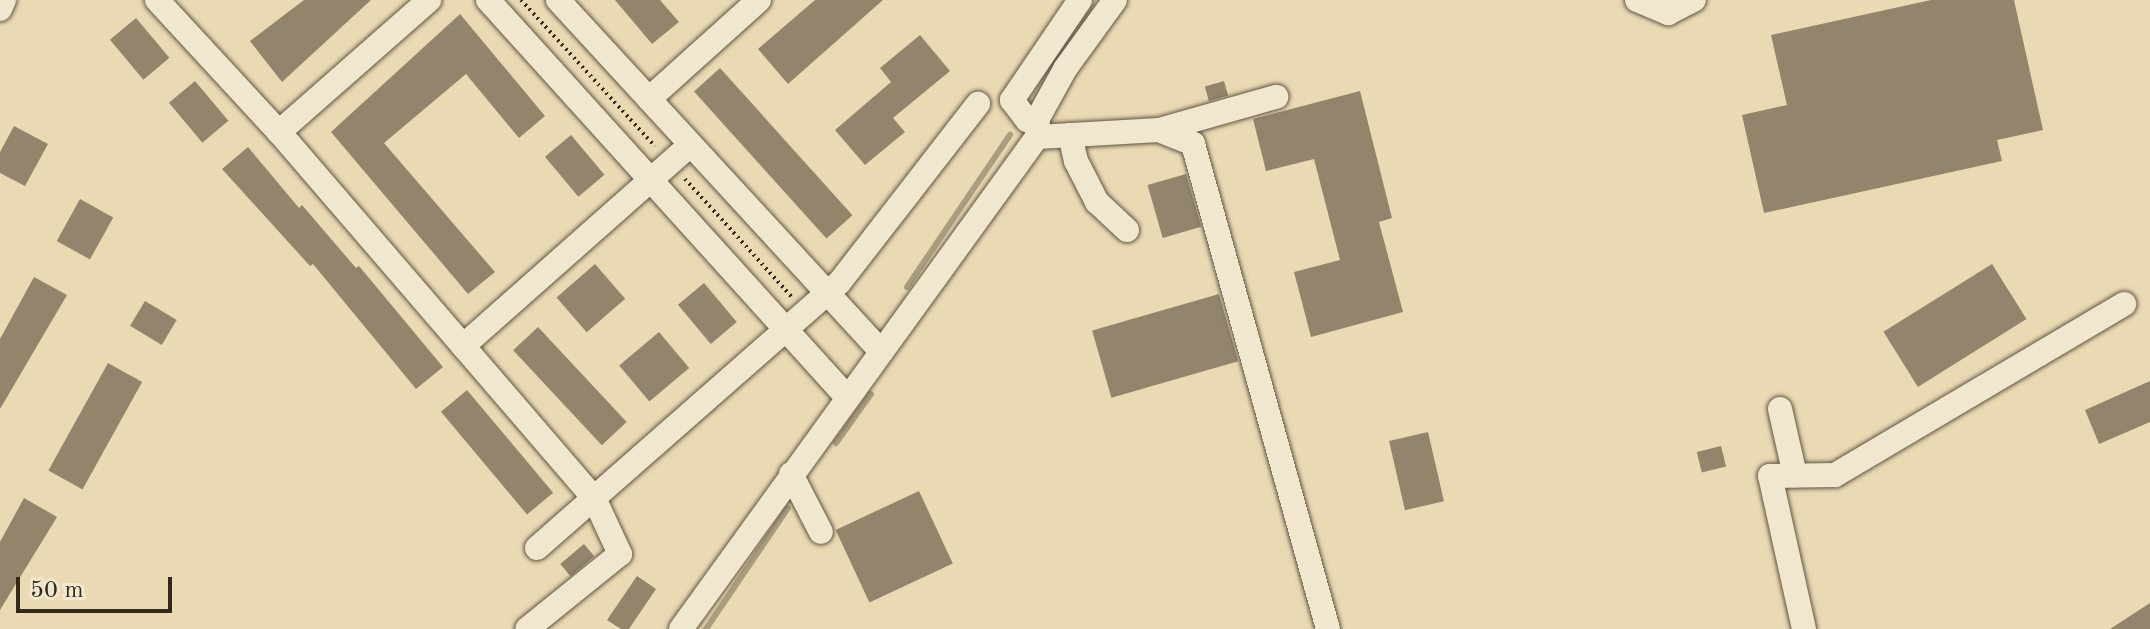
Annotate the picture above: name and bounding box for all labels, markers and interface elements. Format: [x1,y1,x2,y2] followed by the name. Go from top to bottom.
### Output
[20,561,176,611] scale bar
[30,579,84,603] text: 50 m

